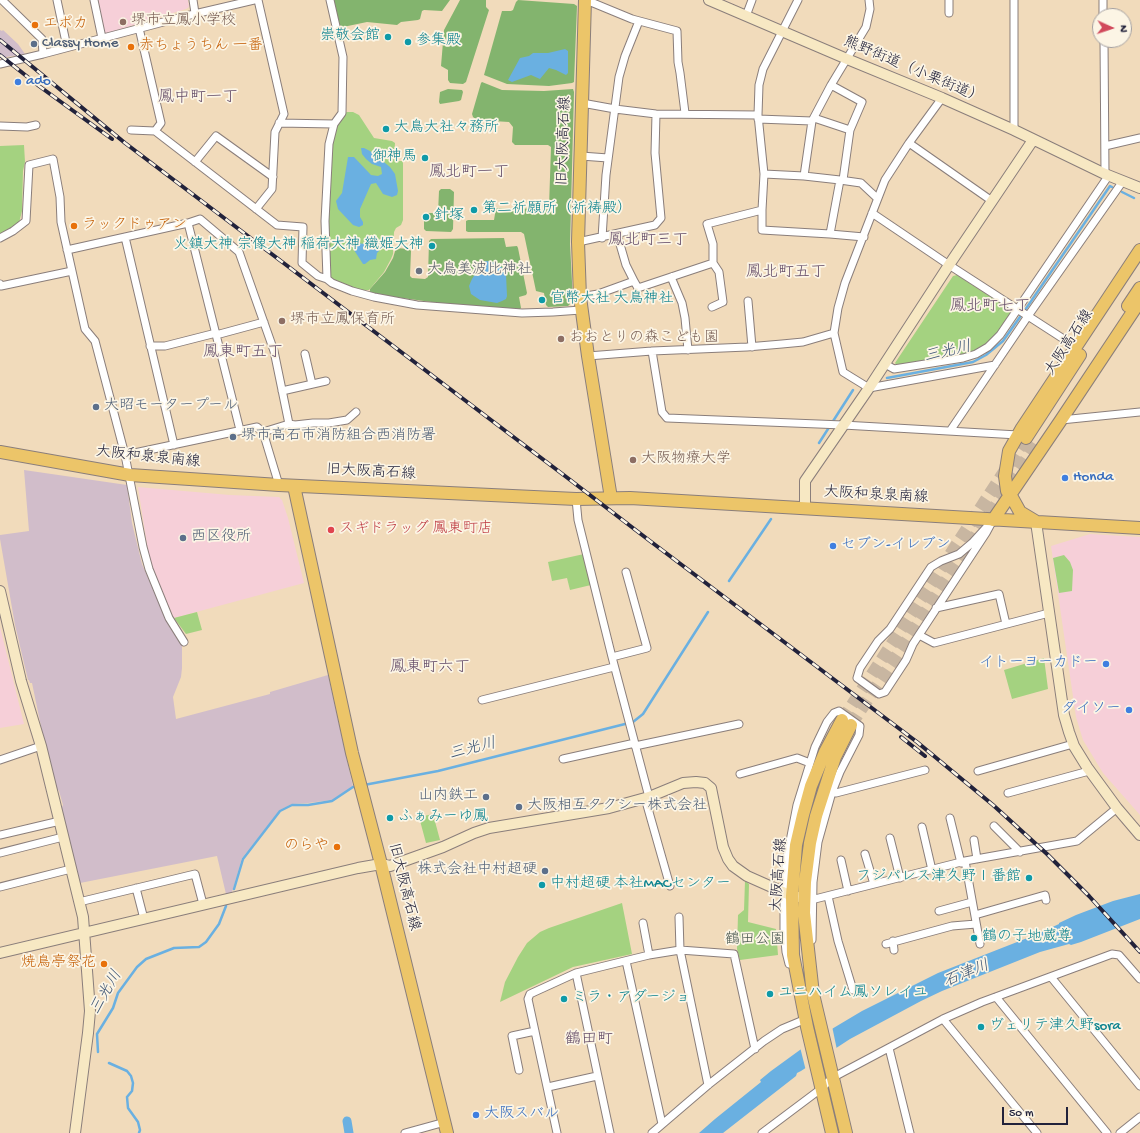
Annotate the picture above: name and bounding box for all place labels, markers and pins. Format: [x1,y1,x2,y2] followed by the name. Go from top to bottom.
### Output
[131,13,236,31] place label: 堺市立鳳小学校
[43,16,88,34] place label: エポカ
[118,17,128,27] marker: 堺市立鳳小学校
[30,20,40,30] marker: エポカ
[320,28,380,46] place label: 崇敬会館
[383,32,393,42] marker: 崇敬会館
[416,33,461,51] place label: 参集殿
[42,35,118,53] place label: Classy Home
[403,37,413,47] marker: 参集殿
[139,38,263,56] place label: 赤ちょうちん 一番
[29,39,39,49] marker: Classy Home
[126,42,136,52] marker: 赤ちょうちん 一番
[26,73,51,91] place label: ado
[13,77,23,87] marker: ado
[394,120,499,138] place label: 大鳥大社々務所
[381,124,391,134] marker: 大鳥大社々務所
[372,149,417,167] place label: 御神馬
[420,153,430,163] marker: 御神馬
[482,201,632,219] place label: 第二祈願所（祈祷殿）
[469,205,479,215] marker: 第二祈願所（祈祷殿）
[434,208,464,226] place label: 針塚
[421,212,431,222] marker: 針塚
[82,217,187,235] place label: ラックドゥアン
[69,221,79,231] marker: ラックドゥアン
[173,237,424,255] place label: 火鎮大神 宗像大神 稲荷大神 織姫大神
[427,241,437,251] marker: 火鎮大神 宗像大神 稲荷大神 織姫大神
[427,262,532,280] place label: 大鳥美波比神社
[414,266,424,276] marker: 大鳥美波比神社
[550,291,674,309] place label: 官幣大社 大鳥神社
[537,295,547,305] marker: 官幣大社 大鳥神社
[290,312,395,330] place label: 堺市立鳳保育所
[277,316,287,326] marker: 堺市立鳳保育所
[569,330,719,348] place label: おおとりの森こども園
[556,334,566,344] marker: おおとりの森こども園
[104,398,238,416] place label: 大昭モータープール
[91,402,101,412] marker: 大昭モータープール
[241,428,436,446] place label: 堺市高石市消防組合西消防署
[228,432,238,442] marker: 堺市高石市消防組合西消防署
[641,451,731,469] place label: 大阪物療大学
[628,455,638,465] marker: 大阪物療大学
[1073,469,1114,487] place label: Honda
[1060,473,1070,483] marker: Honda
[339,521,493,539] place label: スギドラッグ 鳳東町店
[326,525,336,535] marker: スギドラッグ 鳳東町店
[191,529,251,547] place label: 西区役所
[178,533,188,543] marker: 西区役所
[841,537,951,555] place label: セブン-イレブン
[828,541,838,551] marker: セブン-イレブン
[979,655,1098,673] place label: イトーヨーカドー
[1101,659,1111,669] marker: イトーヨーカドー
[1061,701,1121,719] place label: ダイソー
[1124,705,1134,715] marker: ダイソー
[418,788,478,806] place label: 山内鉄工
[481,792,491,802] marker: 山内鉄工
[527,798,707,816] place label: 大阪相互タクシー株式会社
[514,802,524,812] marker: 大阪相互タクシー株式会社
[398,809,488,827] place label: ふぁみーゆ鳳
[385,813,395,823] marker: ふぁみーゆ鳳
[284,838,329,856] place label: のらや
[332,842,342,852] marker: のらや
[417,862,537,880] place label: 株式会社中村超硬
[540,866,550,876] marker: 株式会社中村超硬
[856,869,1021,887] place label: フジパレス津久野Ⅰ番館
[1024,873,1034,883] marker: フジパレス津久野Ⅰ番館
[550,876,731,894] place label: 中村超硬 本社MACセンター
[537,880,547,890] marker: 中村超硬 本社MACセンター
[982,929,1072,947] place label: 鶴の子地蔵尊
[969,933,979,943] marker: 鶴の子地蔵尊
[21,955,96,973] place label: 焼鳥亭祭花
[99,959,109,969] marker: 焼鳥亭祭花
[778,985,928,1003] place label: ユニハイム鳳ソレイユ
[765,989,775,999] marker: ユニハイム鳳ソレイユ
[572,990,690,1008] place label: ミラ・アダージョ
[559,994,569,1004] marker: ミラ・アダージョ
[989,1018,1121,1036] place label: ヴェリテ津久野sora
[976,1022,986,1032] marker: ヴェリテ津久野sora
[484,1106,559,1124] place label: 大阪スバル
[471,1110,481,1120] marker: 大阪スバル

